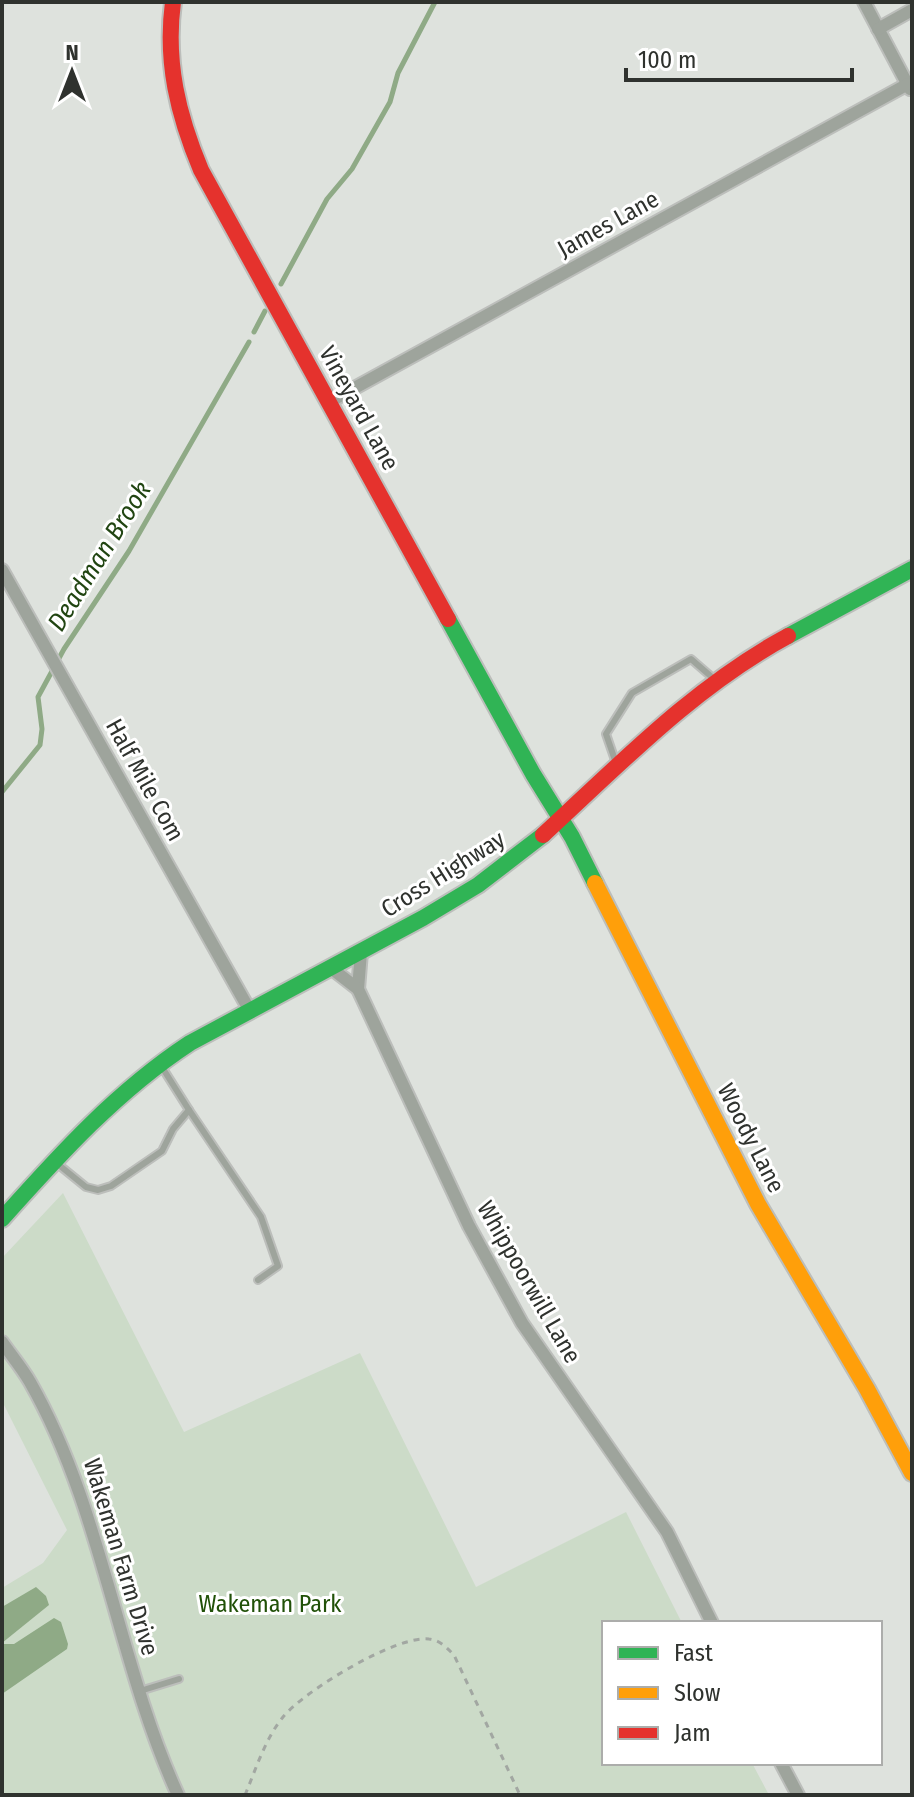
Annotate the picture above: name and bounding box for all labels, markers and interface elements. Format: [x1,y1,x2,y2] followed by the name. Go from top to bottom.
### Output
[32,32,112,112] north arrow
[626,32,852,82] scale bar
[65,39,79,66] text: N
[638,46,696,74] text: 100 m
[553,185,663,263] street label: James Lane
[313,341,405,475] street label: Vineyard Lane
[41,476,158,637] water label: Deadman Brook
[100,714,190,846] street label: Half Mile Com
[376,825,510,923] street label: Cross Highway
[712,1079,790,1197] street label: Woody Lane
[471,1196,587,1368] street label: Whippoorwill Lane
[78,1455,164,1659] street label: Wakeman Farm Drive
[199,1590,342,1618] park label: Wakeman Park
[602,1621,882,1765] legend
[674,1639,713,1667] text: Fast
[674,1679,721,1707] text: Slow
[674,1719,711,1747] text: Jam

